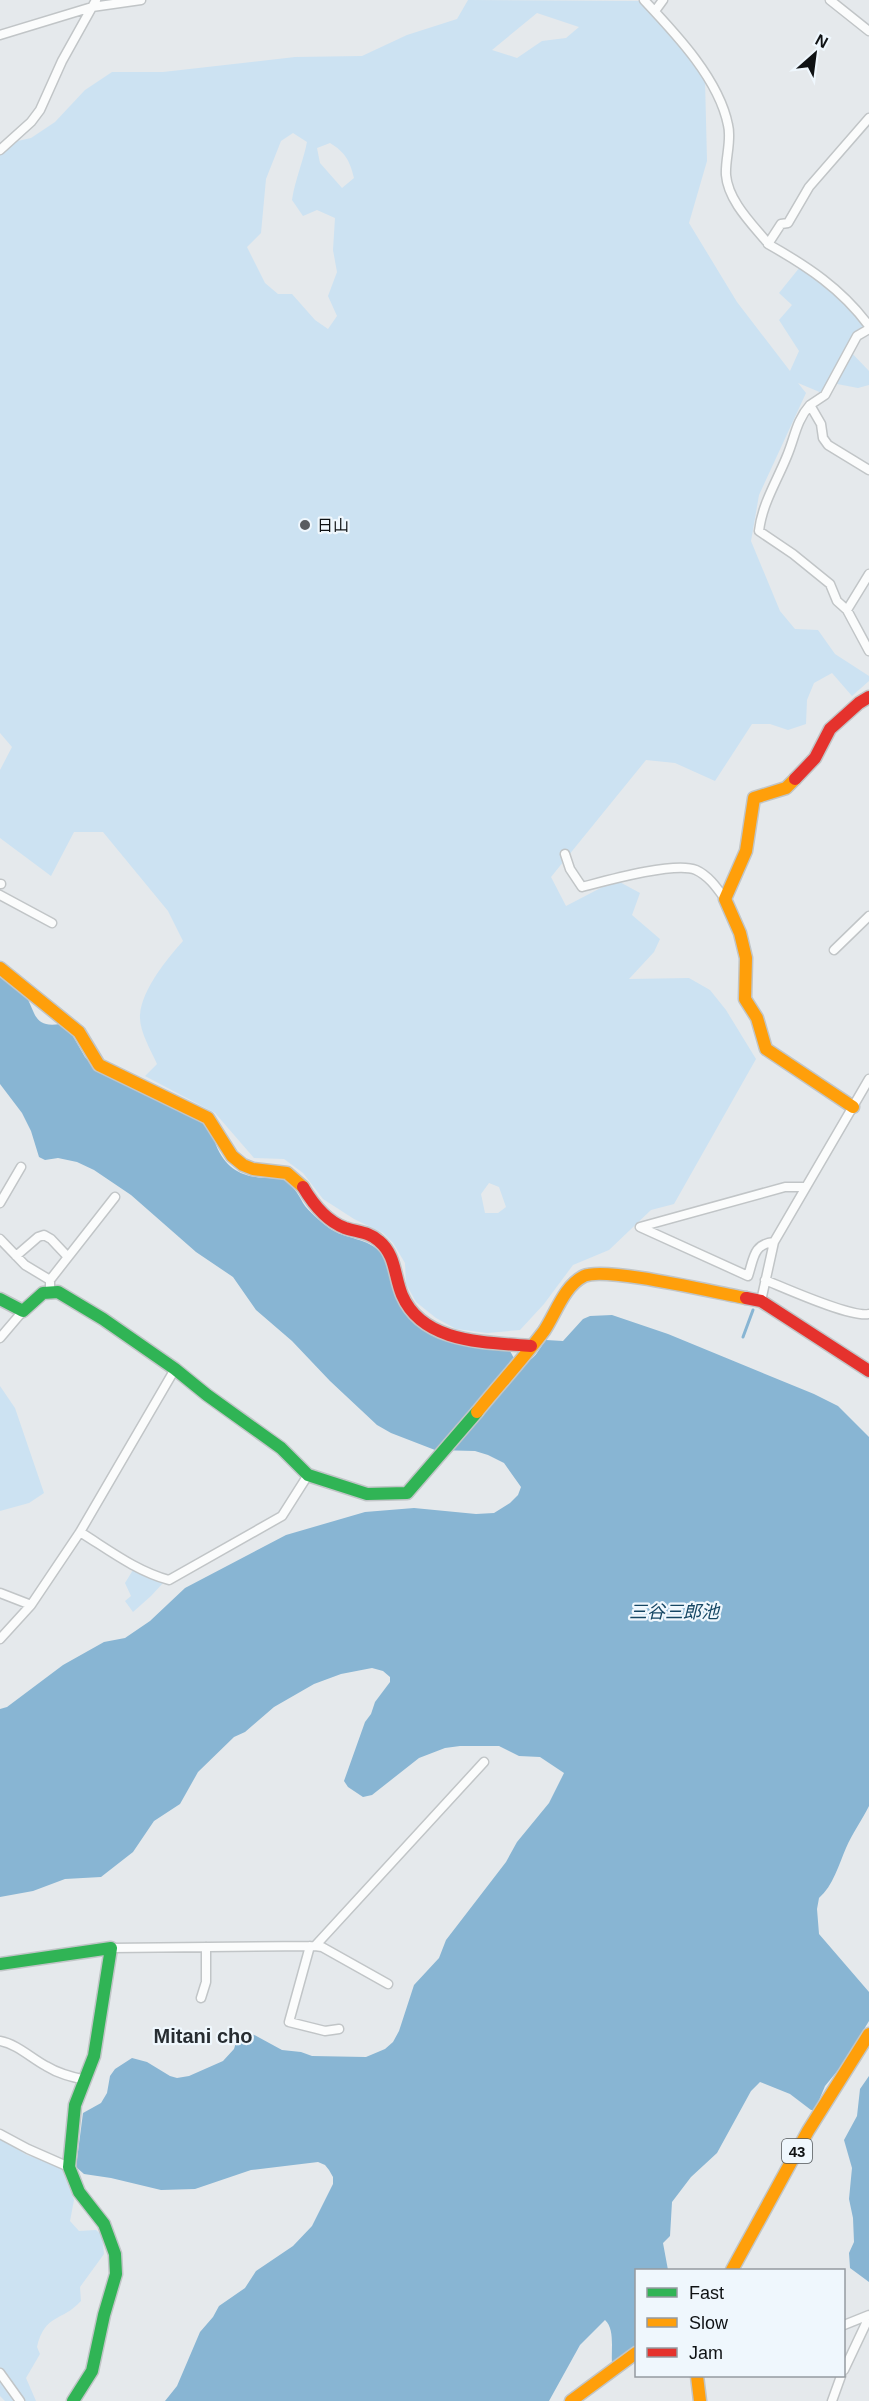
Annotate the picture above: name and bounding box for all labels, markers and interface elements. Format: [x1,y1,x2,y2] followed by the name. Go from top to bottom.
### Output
[785,24,845,84] north arrow
[813,31,831,51] text: N
[317,517,349,534] place label: 日山
[298,518,312,532] marker: 日山
[629,1602,721,1622] water label: 三谷三郎池
[154,2025,252,2047] district label: Mitani cho
[782,2139,812,2163] road number: 43
[635,2269,845,2377] legend
[689,2283,724,2303] text: Fast
[689,2313,729,2333] text: Slow
[689,2343,723,2363] text: Jam

